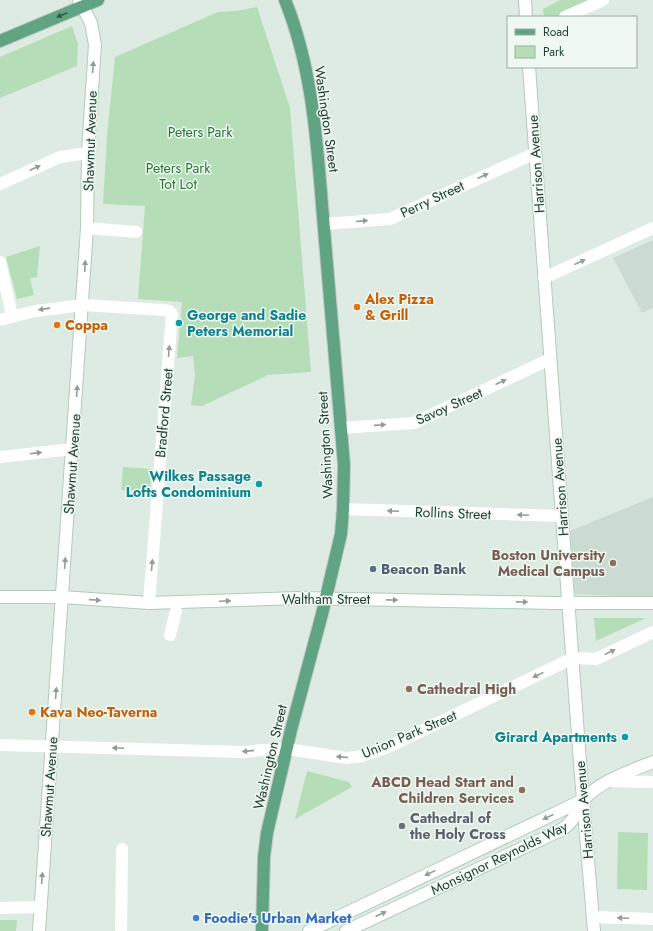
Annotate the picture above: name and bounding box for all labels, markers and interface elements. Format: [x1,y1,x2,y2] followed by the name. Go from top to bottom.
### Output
[55,13,67,19] one-way arrow
[507,16,637,68] legend
[543,23,569,41] text: Road
[543,43,565,61] text: Park
[90,61,97,73] one-way arrow
[310,65,344,174] street label: Washington Street
[78,90,102,192] street label: Shawmut Avenue
[523,114,549,214] street label: Harrison Avenue
[168,122,233,142] park label: Peters Park
[146,158,211,194] park label: Peters Park Tot Lot
[30,165,41,171] one-way arrow
[478,173,489,179] one-way arrow
[397,175,468,222] street label: Perry Street
[356,217,369,224] one-way arrow
[82,259,88,272] one-way arrow
[574,259,585,265] one-way arrow
[364,289,434,325] place label: Alex Pizza & Grill
[352,302,362,312] marker: Alex Pizza & Grill
[187,305,306,341] place label: George and Sadie Peters Memorial
[38,306,50,312] one-way arrow
[65,315,108,335] place label: Coppa
[174,318,184,328] marker: George and Sadie Peters Memorial
[52,320,62,330] marker: Coppa
[166,345,173,357] one-way arrow
[150,367,178,458] street label: Bradford Street
[495,379,506,385] one-way arrow
[412,382,486,430] street label: Savoy Street
[73,385,80,397] one-way arrow
[312,390,338,499] street label: Washington Street
[59,413,85,515] street label: Shawmut Avenue
[374,422,386,429] one-way arrow
[547,437,573,537] street label: Harrison Avenue
[30,450,42,456] one-way arrow
[126,466,251,502] place label: Wilkes Passage Lofts Condominium
[254,479,264,489] marker: Wilkes Passage Lofts Condominium
[415,502,492,524] street label: Rollins Street
[386,508,399,514] one-way arrow
[516,512,529,518] one-way arrow
[491,545,606,581] place label: Boston University Medical Campus
[61,557,68,569] one-way arrow
[608,558,618,568] marker: Boston University Medical Campus
[149,559,155,571] one-way arrow
[381,559,466,579] place label: Beacon Bank
[368,564,378,574] marker: Beacon Bank
[282,589,371,609] street label: Waltham Street
[89,596,101,603] one-way arrow
[219,597,231,604] one-way arrow
[386,597,399,603] one-way arrow
[516,599,529,605] one-way arrow
[604,649,616,655] one-way arrow
[532,672,543,678] one-way arrow
[417,679,516,699] place label: Cathedral High
[404,684,414,694] marker: Cathedral High
[52,687,59,699] one-way arrow
[40,702,157,722] place label: Kava Neo-Taverna
[248,702,292,811] street label: Washington Street
[358,705,460,763] street label: Union Park Street
[27,707,37,717] marker: Kava Neo-Taverna
[495,727,618,747] place label: Girard Apartments
[620,732,630,742] marker: Girard Apartments
[36,736,62,838] street label: Shawmut Avenue
[111,745,124,751] one-way arrow
[242,748,254,755] one-way arrow
[336,754,348,761] one-way arrow
[570,760,598,860] street label: Harrison Avenue
[370,772,515,808] place label: ABCD Head Start and Children Services
[517,785,527,795] marker: ABCD Head Start and Children Services
[410,808,506,844] place label: Cathedral of the Holy Cross
[542,814,553,820] one-way arrow
[427,816,572,900] street label: Monsignor Reynolds Way
[397,821,407,831] marker: Cathedral of the Holy Cross
[425,870,436,876] one-way arrow
[39,872,46,884] one-way arrow
[204,908,352,928] place label: Foodie's Urban Market
[376,911,387,917] one-way arrow
[191,913,201,923] marker: Foodie's Urban Market
[616,915,629,921] one-way arrow

